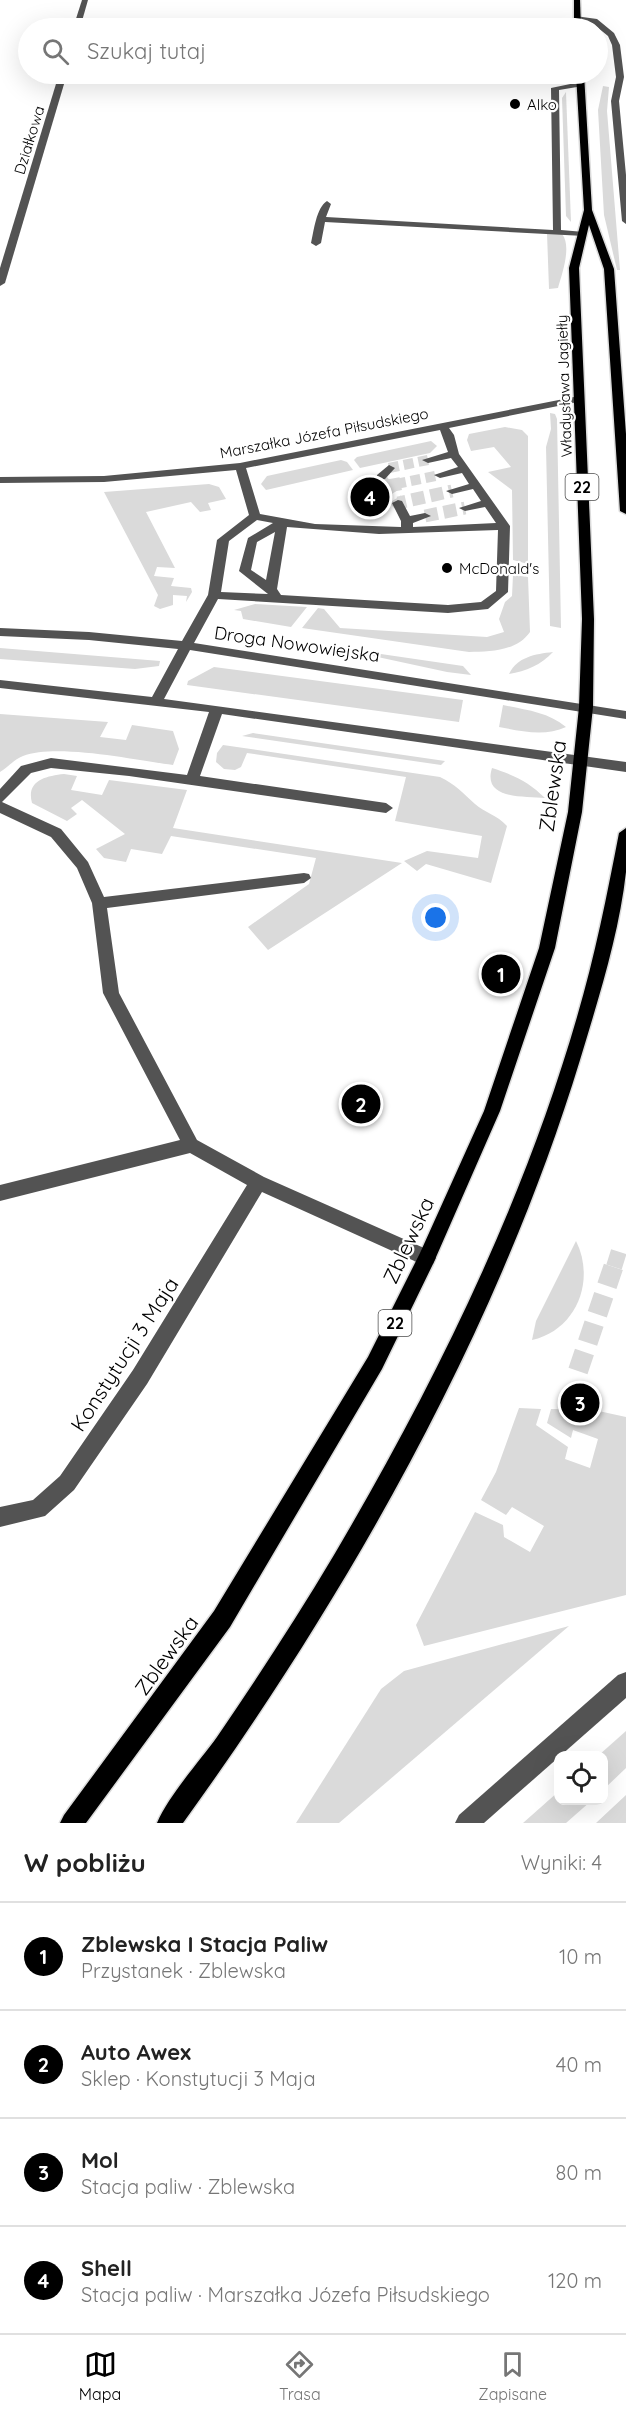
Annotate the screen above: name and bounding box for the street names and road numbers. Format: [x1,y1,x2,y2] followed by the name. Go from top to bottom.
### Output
[10,103,48,177] street label: Działkowa
[552,314,576,458] street label: Władysława Jagiełły
[218,403,430,463] street label: Marszałka Józefa Piłsudskiego
[566,474,598,500] road number: 22
[213,621,381,667] street label: Droga Nowowiejska
[533,739,571,833] street label: Zblewska
[377,1193,439,1287] street label: Zblewska
[64,1272,184,1436] street label: Konstytucji 3 Maja
[378,1310,412,1336] road number: 22
[128,1610,204,1700] street label: Zblewska

